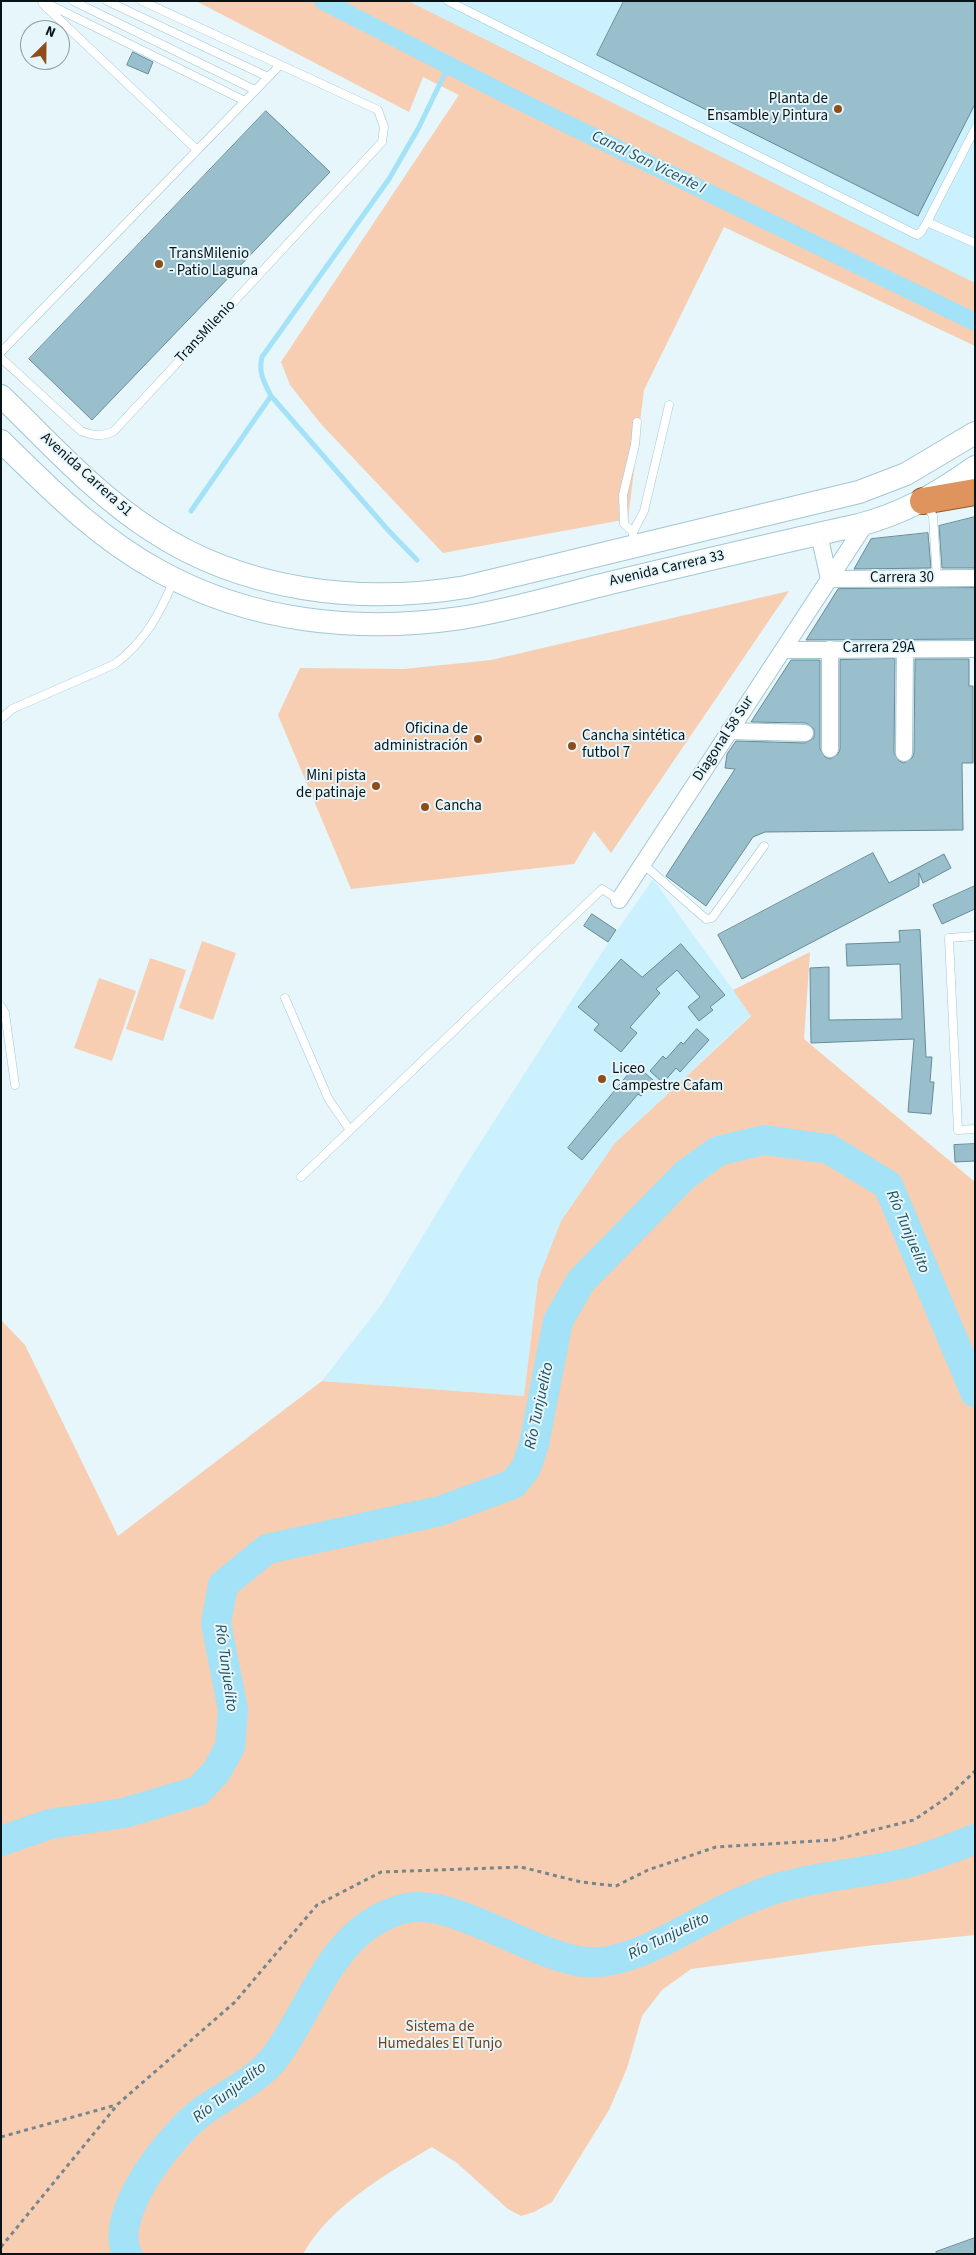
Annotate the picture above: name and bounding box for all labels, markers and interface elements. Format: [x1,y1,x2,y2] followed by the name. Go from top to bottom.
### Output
[20,20,70,70] north arrow
[42,21,59,43] text: N
[707,91,828,126] place label: Planta de Ensamble y Pintura
[832,103,844,115] marker: Planta de Ensamble y Pintura
[588,127,708,199] water label: Canal San Vicente I
[169,246,258,281] place label: TransMilenio - Patio Laguna
[153,258,165,270] marker: TransMilenio - Patio Laguna
[172,297,240,367] street label: TransMilenio
[36,429,136,521] street label: Avenida Carrera 51
[608,547,726,591] street label: Avenida Carrera 33
[870,570,934,588] street label: Carrera 30
[843,640,915,658] street label: Carrera 29A
[690,693,758,785] street label: Diagonal 58 Sur
[374,721,468,756] place label: Oficina de administración
[582,728,685,763] place label: Cancha sintética futbol 7
[472,733,484,745] marker: Oficina de administración
[566,740,578,752] marker: Cancha sintética futbol 7
[296,768,366,803] place label: Mini pista de patinaje
[370,780,382,792] marker: Mini pista de patinaje
[435,798,482,816] place label: Cancha
[419,801,431,813] marker: Cancha
[612,1061,723,1096] place label: Liceo Campestre Cafam
[596,1073,608,1085] marker: Liceo Campestre Cafam
[881,1188,933,1276] water label: Río Tunjuelito
[521,1361,559,1451] water label: Río Tunjuelito
[209,1623,241,1713] water label: Río Tunjuelito
[625,1909,713,1965] water label: Río Tunjuelito
[378,2019,502,2054] park label: Sistema de Humedales El Tunjo
[189,2058,271,2128] water label: Río Tunjuelito

